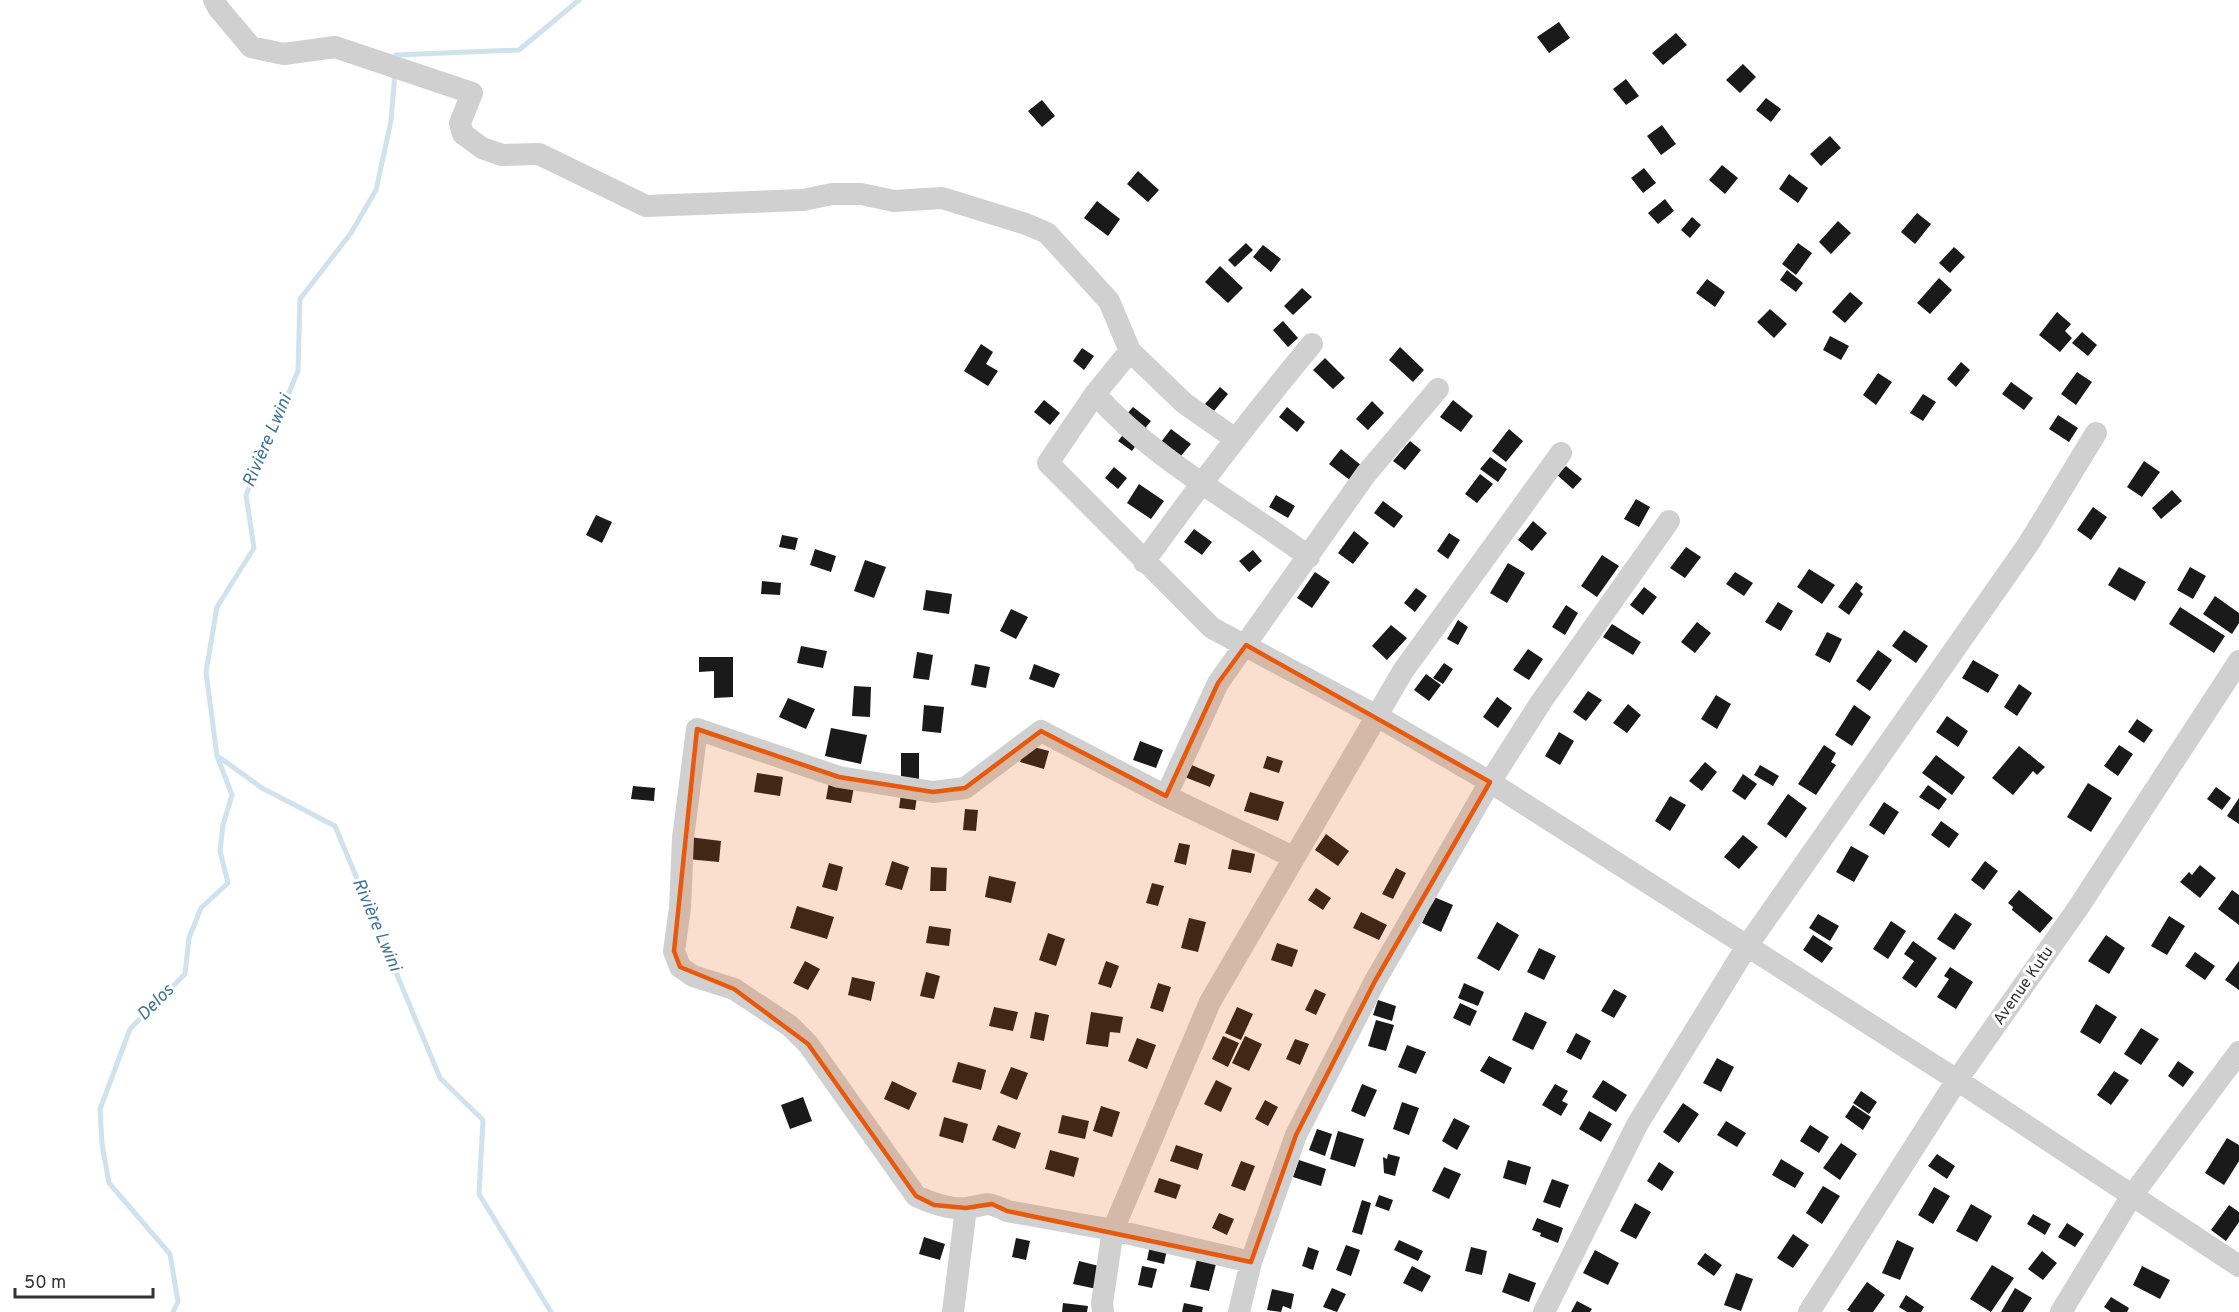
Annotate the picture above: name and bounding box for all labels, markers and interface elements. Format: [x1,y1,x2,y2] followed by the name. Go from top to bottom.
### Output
[238,390,298,491] water label: Rivière Lwini
[346,875,406,976] water label: Rivière Lwini
[1990,943,2058,1029] street label: Avenue Kutu
[133,979,180,1026] water label: Delos
[15,1261,153,1299] scale bar
[24,1272,66,1295] text: 50 m

